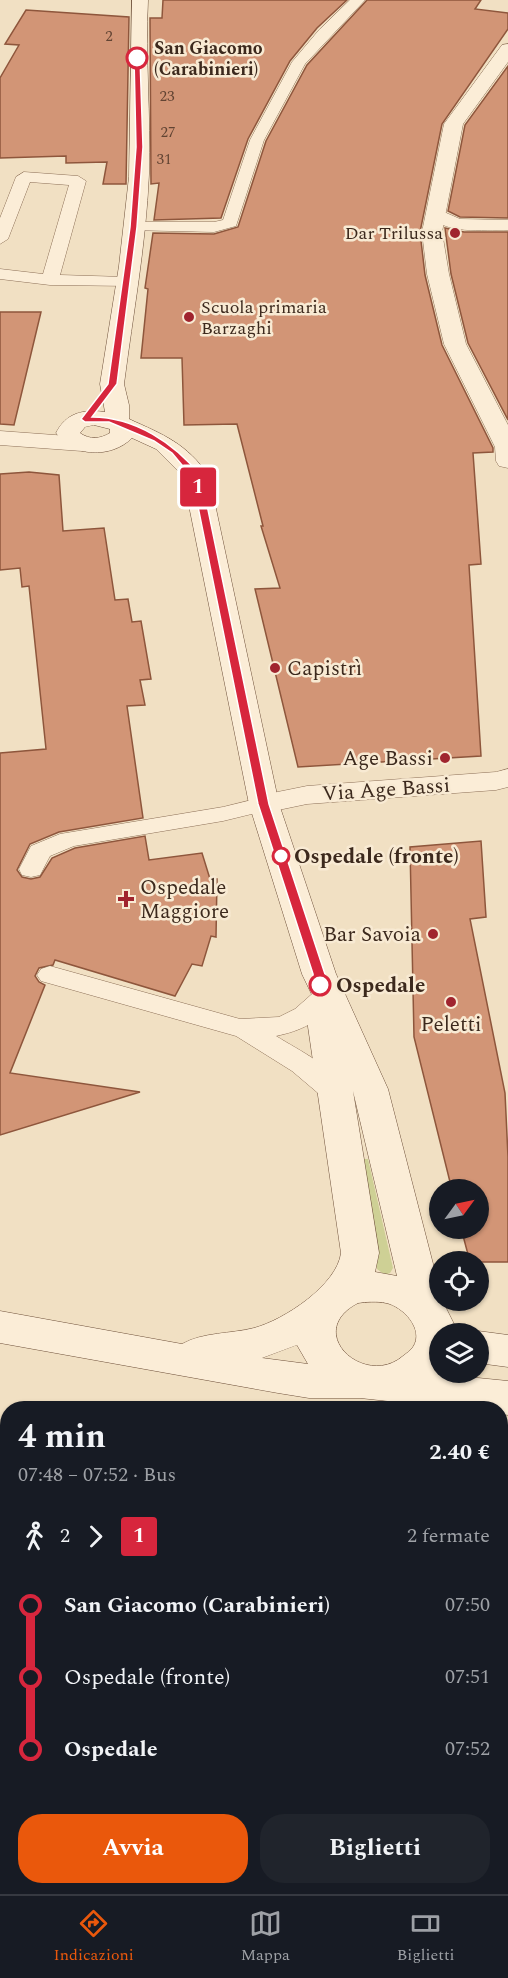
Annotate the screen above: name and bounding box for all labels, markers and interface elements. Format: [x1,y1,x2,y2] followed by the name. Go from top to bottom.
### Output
[105,25,113,48] house number: 2
[154,35,263,83] place label: San Giacomo (Carabinieri)
[126,47,148,69] marker: San Giacomo (Carabinieri)
[159,85,175,108] house number: 23
[160,121,176,144] house number: 27
[156,148,172,171] house number: 31
[345,220,443,247] place label: Dar Trilussa
[448,226,462,240] marker: Dar Trilussa
[201,294,327,342] place label: Scuola primaria Barzaghi
[182,310,196,324] marker: Scuola primaria Barzaghi
[178,468,218,506] line badge: 1
[192,471,204,503] text: 1
[287,653,362,685] place label: Capistrì
[268,661,282,675] marker: Capistrì
[342,743,433,775] place label: Age Bassi
[438,751,452,765] marker: Age Bassi
[321,770,451,810] street label: Via Age Bassi
[294,841,459,873] place label: Ospedale (fronte)
[272,847,290,865] marker: Ospedale (fronte)
[140,872,229,928] place label: Ospedale Maggiore
[117,890,135,908] marker: Ospedale Maggiore
[323,919,422,951] place label: Bar Savoia
[426,927,440,941] marker: Bar Savoia
[336,970,425,1002] place label: Ospedale
[309,974,331,996] marker: Ospedale
[444,995,458,1009] marker: Peletti
[421,1009,481,1041] place label: Peletti
[429,1179,489,1239] north arrow
[429,1179,489,1383] map controls
[429,1251,489,1311] button: locate
[429,1323,489,1383] button: layers
[18,1412,106,1462] text: 4 min
[429,1436,490,1469] text: 2.40 €
[18,1460,176,1490] text: 07:48 – 07:52 · Bus
[18,1520,51,1553] icon: walk
[79,1520,112,1553] icon: forward
[133,1520,145,1552] text: 1
[60,1521,70,1551] text: 2
[407,1521,490,1551] text: 2 fermate
[64,1589,330,1622] text: San Giacomo (Carabinieri)
[445,1590,490,1620] text: 07:50
[64,1661,230,1694] text: Ospedale (fronte)
[445,1662,490,1692] text: 07:51
[64,1733,158,1766] text: Ospedale
[445,1734,490,1764] text: 07:52
[18,1814,248,1883] button: Avvia
[260,1814,490,1883] button: Biglietti
[53,1907,134,1967] tab: Indicazioni
[241,1907,290,1967] tab: Mappa
[397,1907,455,1967] tab: Biglietti

